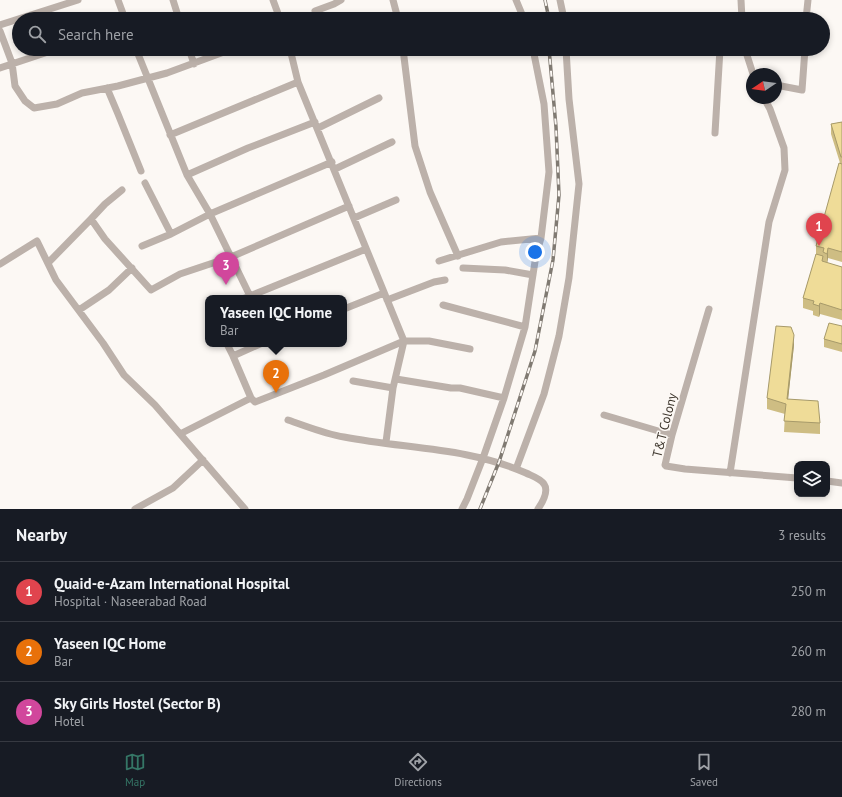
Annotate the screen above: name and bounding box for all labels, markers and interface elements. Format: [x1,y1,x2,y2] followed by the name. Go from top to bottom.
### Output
[12,12,830,56] search box
[26,23,48,45] icon: search
[58,25,134,44] text: Search here
[746,68,782,104] north arrow
[806,213,832,246] pin: 1
[525,242,545,262] your location
[213,252,239,285] pin: 3
[205,295,347,347] popup
[220,303,332,322] text: Yaseen IQC Home
[220,322,238,339] text: Bar
[263,360,289,393] pin: 2
[648,391,681,459] street label: T&T Colony
[794,461,830,497] map controls
[794,461,830,497] button: layers
[16,524,67,546] text: Nearby
[778,527,826,544] text: 3 results
[54,574,290,593] text: Quaid-e-Azam International Hospital
[25,583,33,600] text: 1
[791,583,826,600] text: 250 m
[54,593,207,610] text: Hospital · Naseerabad Road
[54,634,166,653] text: Yaseen IQC Home
[25,643,33,660] text: 2
[791,643,826,660] text: 260 m
[54,653,72,670] text: Bar
[54,694,221,713] text: Sky Girls Hostel (Sector B)
[25,703,33,720] text: 3
[791,703,826,720] text: 280 m
[54,713,84,730] text: Hotel
[124,751,146,789] tab: Map
[394,751,442,789] tab: Directions
[690,751,718,789] tab: Saved

